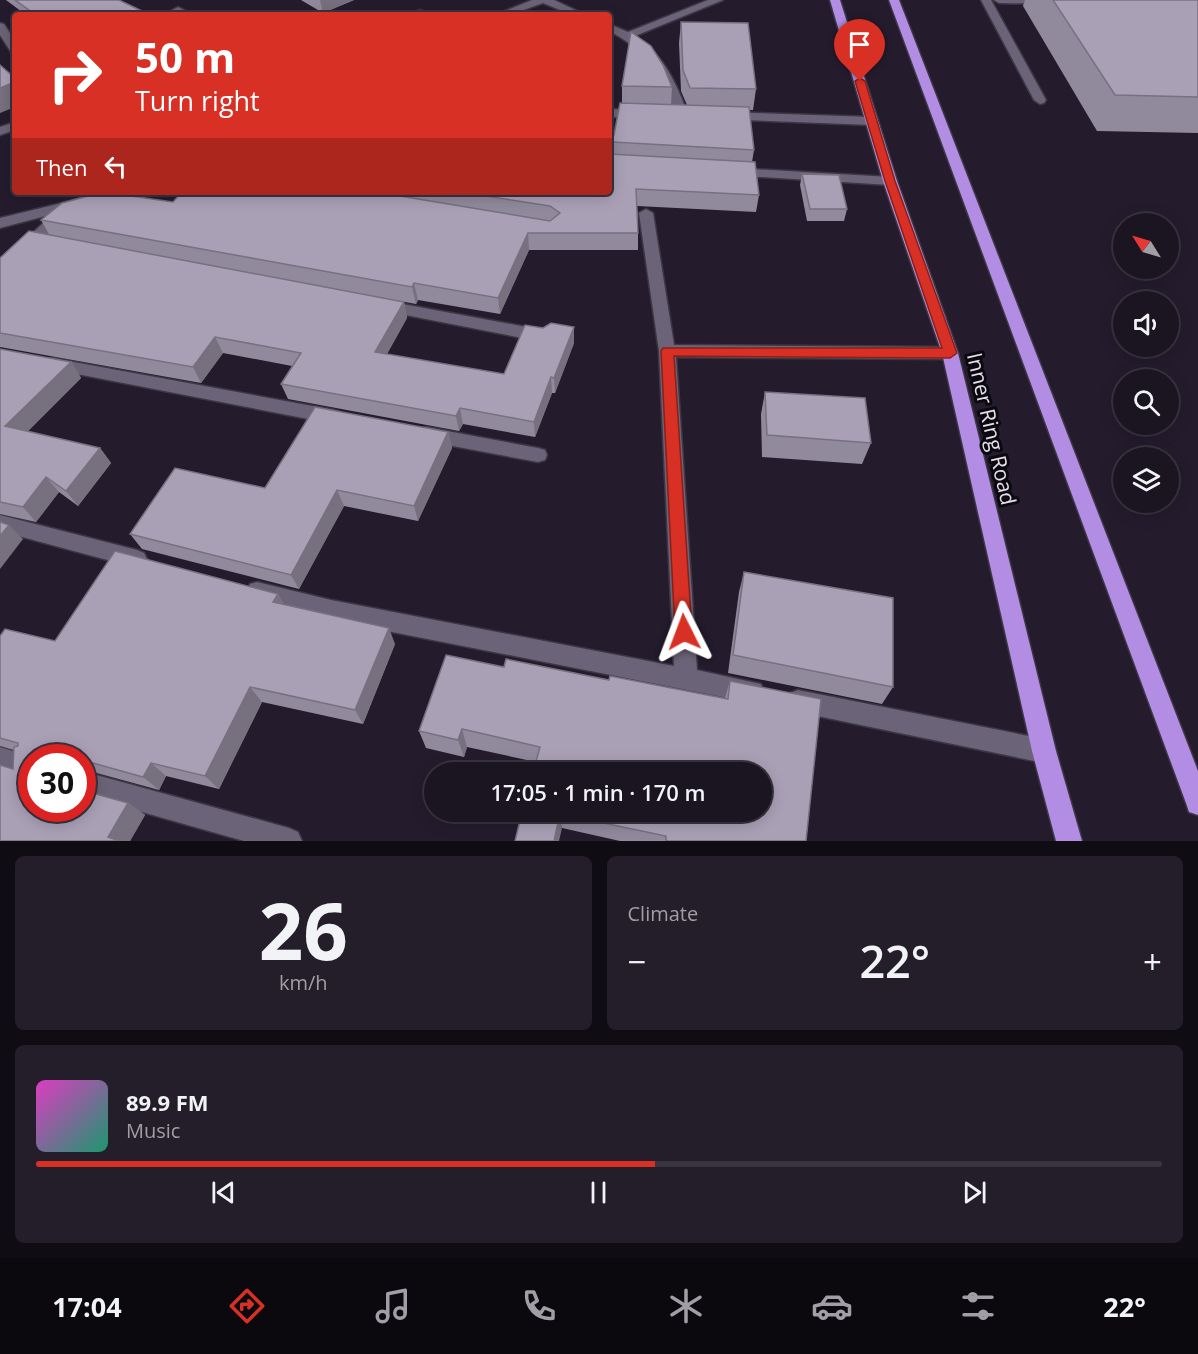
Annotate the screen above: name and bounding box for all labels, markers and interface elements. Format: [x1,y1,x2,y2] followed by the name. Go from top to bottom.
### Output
[834,19,885,81] pin
[135,28,235,85] text: 50 m
[843,28,876,61] icon: arrive
[36,36,114,114] icon: right
[135,82,260,119] text: Turn right
[99,150,132,183] icon: left
[36,152,87,182] text: Then
[1113,213,1179,279] north arrow
[1113,213,1179,513] map controls
[1113,291,1179,357] button: sound
[961,350,1023,508] street label: Inner Ring Road
[1113,369,1179,435] button: search
[1113,447,1179,513] button: layers
[652,600,716,664] position arrow
[18,744,96,822] speed limit sign: 30
[490,777,706,807] text: 17:05 · 1 min · 170 m
[259,877,348,983] text: 26
[628,900,698,927] text: Climate
[859,930,930,991] text: 22°
[628,939,646,984] text: −
[1143,939,1162,984] text: +
[279,969,328,996] text: km/h
[126,1087,209,1117] text: 89.9 FM
[126,1117,180,1144] text: Music
[207,1176,240,1209] icon: previous
[582,1176,615,1209] icon: pause
[958,1176,991,1209] icon: next
[226,1285,268,1327] icon: directions
[372,1285,414,1327] icon: music
[518,1285,560,1327] icon: phone
[665,1285,707,1327] icon: climate
[811,1285,853,1327] icon: car
[957,1285,999,1327] icon: filters
[52,1288,122,1325] text: 17:04
[1103,1288,1146,1325] text: 22°

